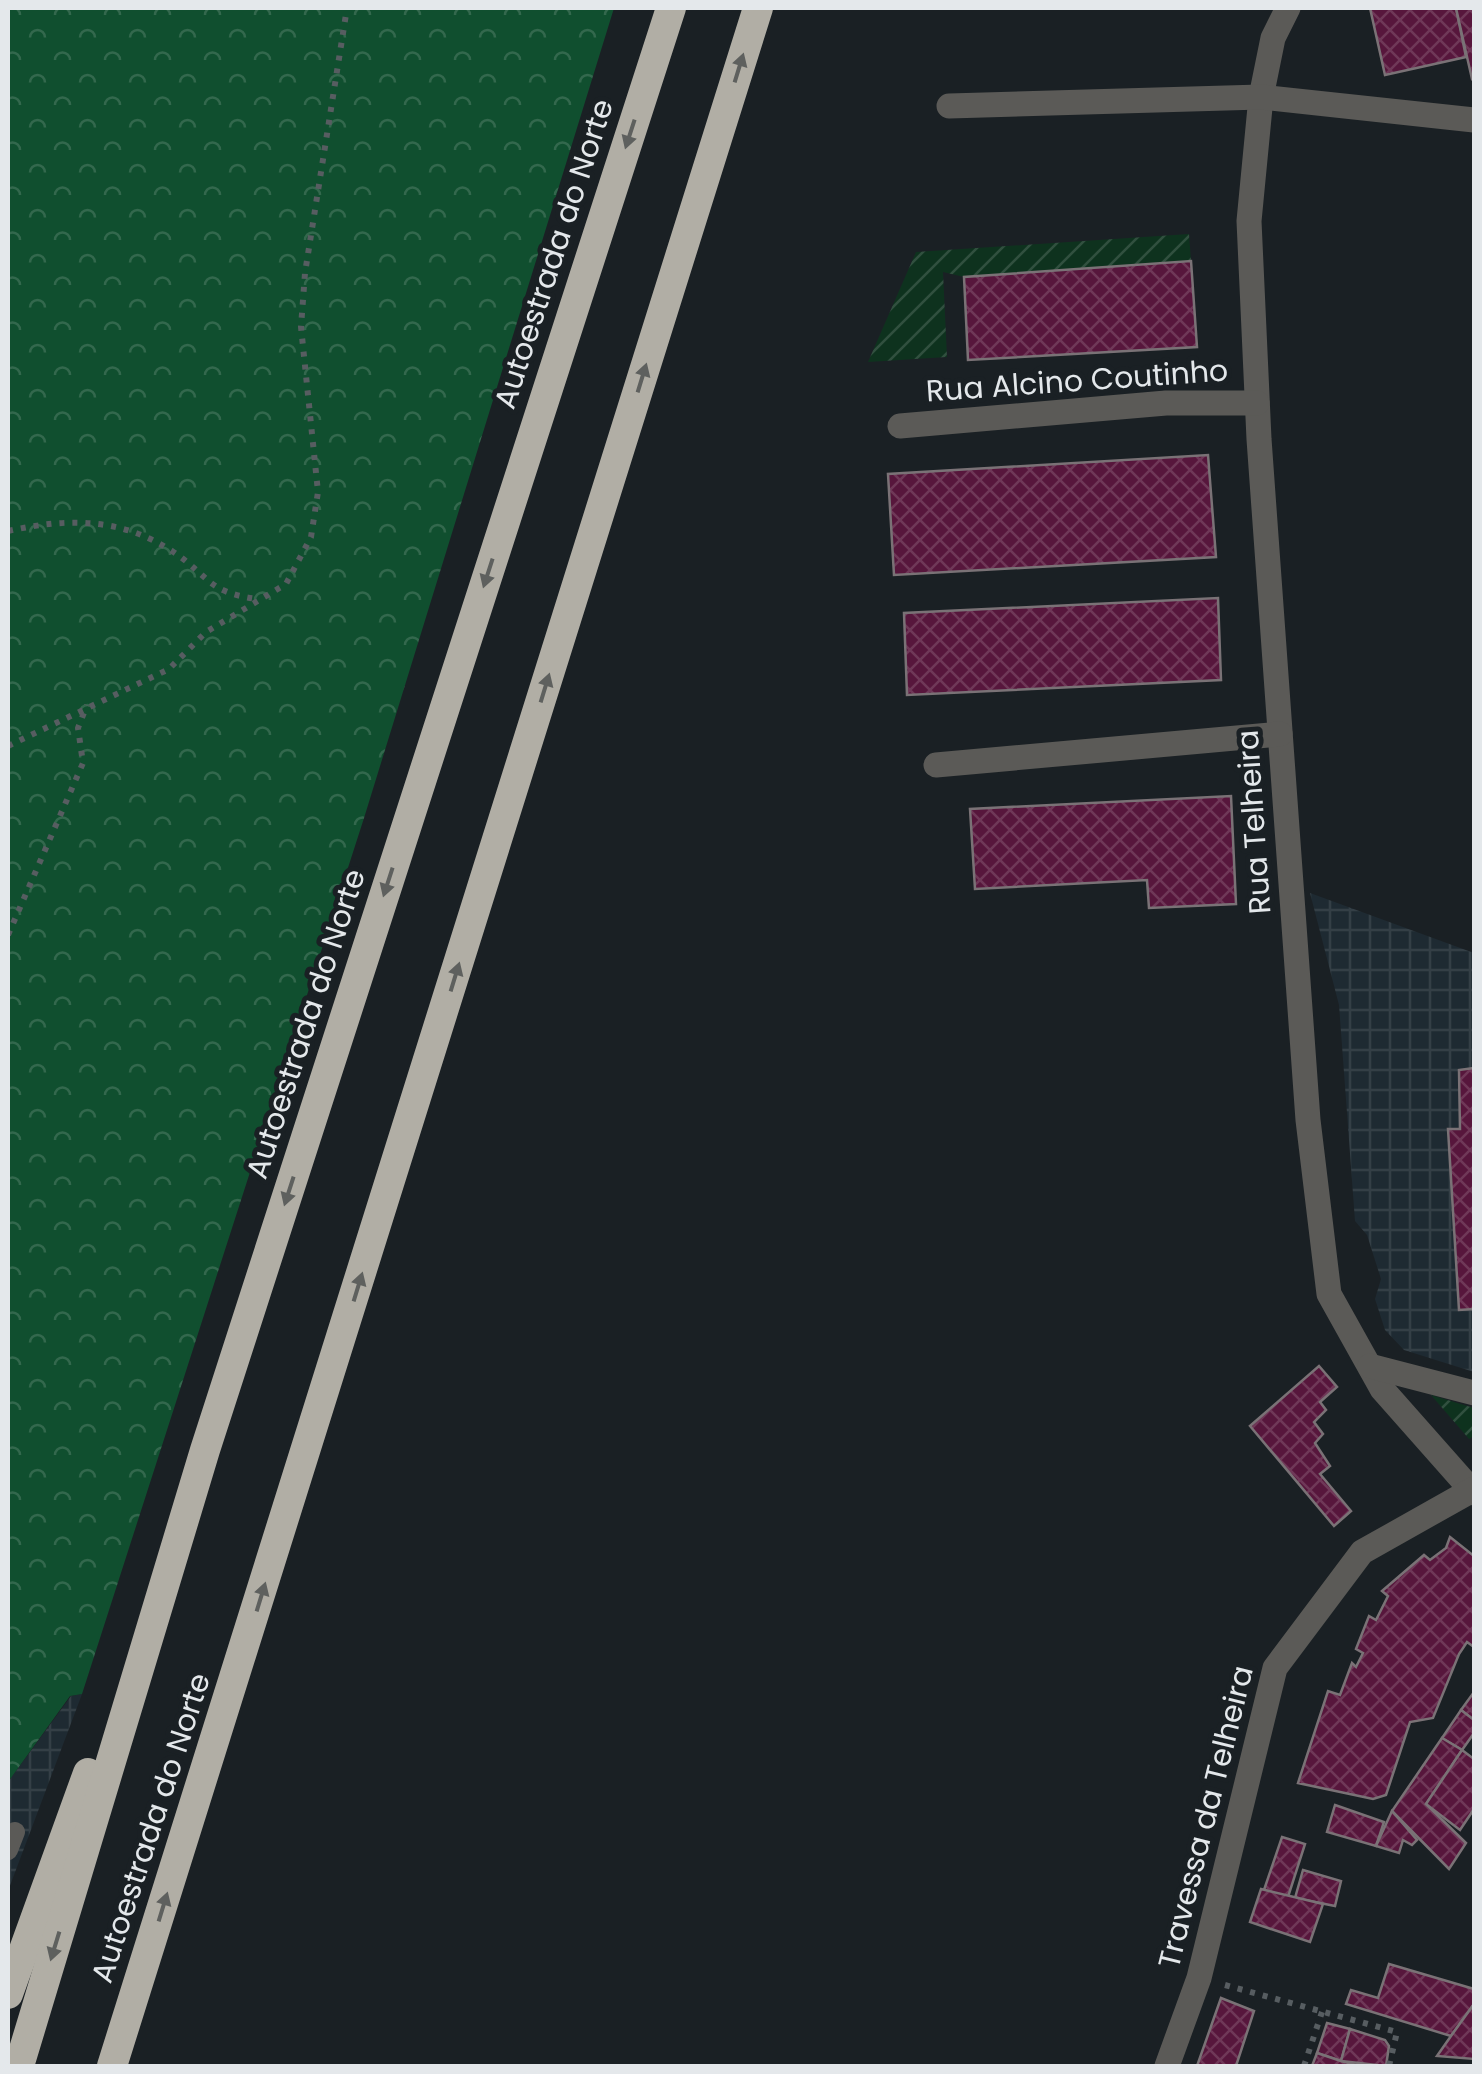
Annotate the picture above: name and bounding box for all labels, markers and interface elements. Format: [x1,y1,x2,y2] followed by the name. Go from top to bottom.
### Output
[732,52,747,83] one-way arrow
[483,93,624,414] street label: Autoestrada do Norte
[622,119,637,149] one-way arrow
[924,348,1229,413] street label: Rua Alcino Coutinho
[635,362,650,393] one-way arrow
[480,558,495,588] one-way arrow
[538,673,553,703] one-way arrow
[1226,728,1281,916] street label: Rua Telheira
[235,863,376,1184] street label: Autoestrada do Norte
[380,867,395,897] one-way arrow
[448,961,463,991] one-way arrow
[280,1176,295,1206] one-way arrow
[351,1272,366,1302] one-way arrow
[254,1582,269,1612] one-way arrow
[1147,1661,1264,1973] street label: Travessa da Telheira
[80,1667,221,1988] street label: Autoestrada do Norte
[157,1892,172,1922] one-way arrow
[47,1931,62,1961] one-way arrow

